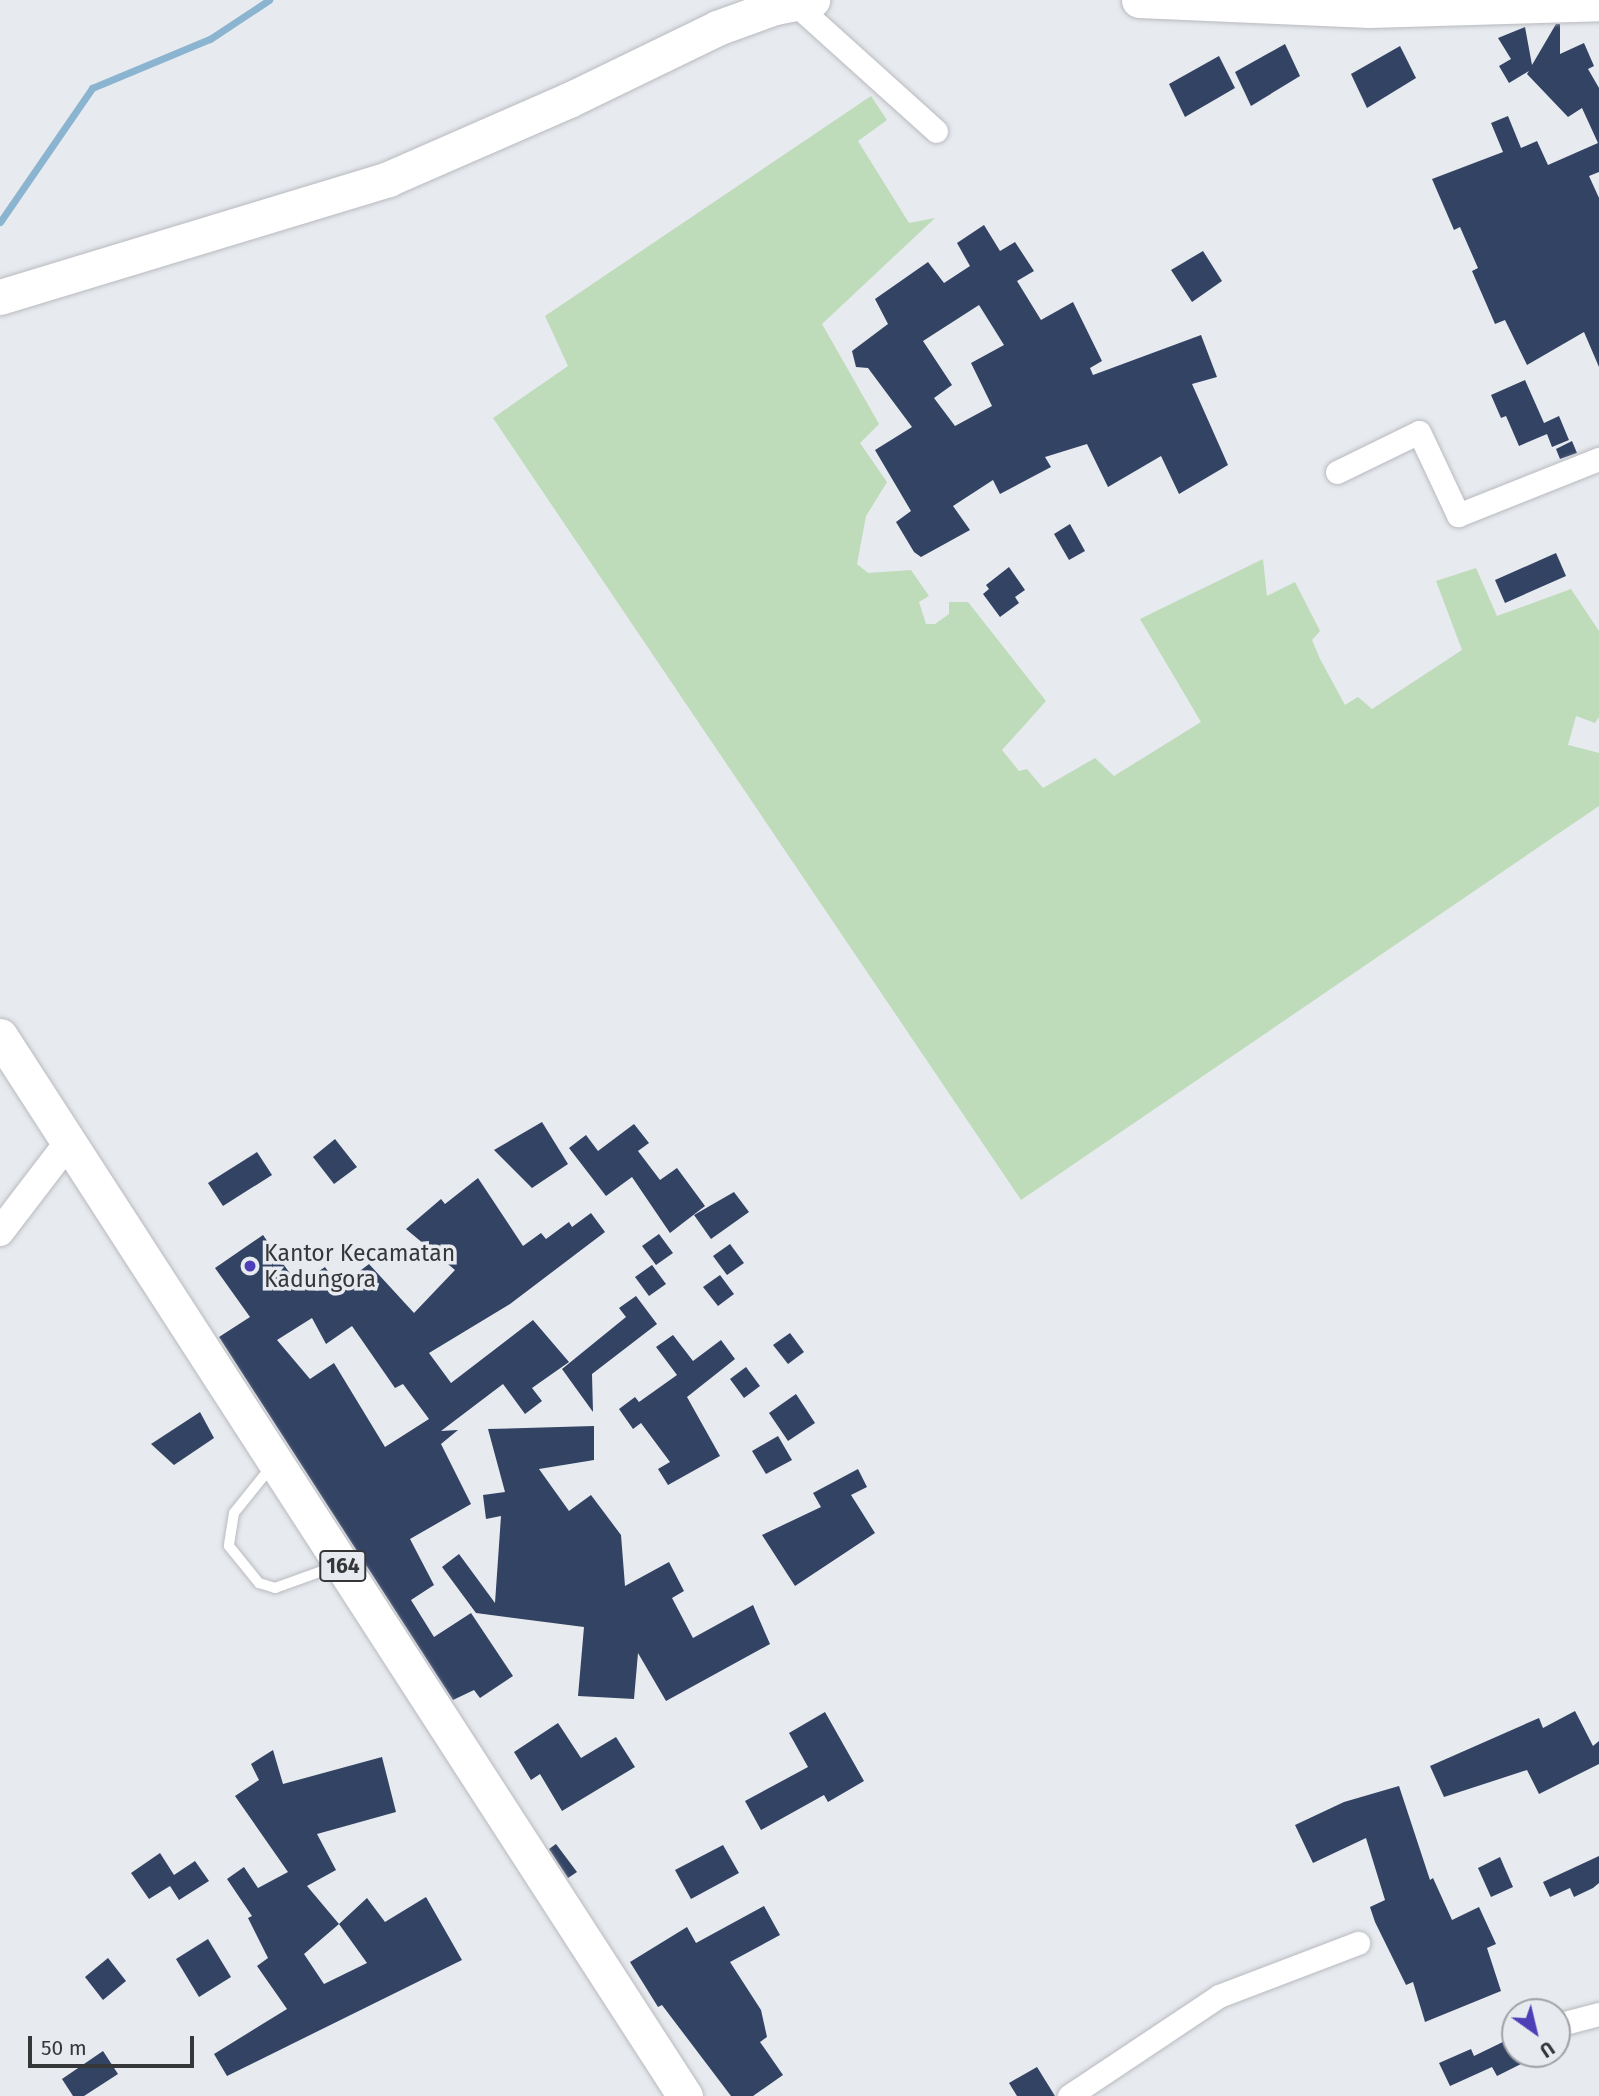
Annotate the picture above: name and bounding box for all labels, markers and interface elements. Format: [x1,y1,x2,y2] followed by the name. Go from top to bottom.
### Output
[264,1239,455,1293] place label: Kantor Kecamatan Kadungora
[242,1258,258,1274] marker: Kantor Kecamatan Kadungora
[318,1548,368,1584] road number: 164
[1501,1998,1571,2068] north arrow
[32,2022,198,2066] scale bar
[41,2035,87,2061] text: 50 m
[1535,2036,1558,2062] text: U

